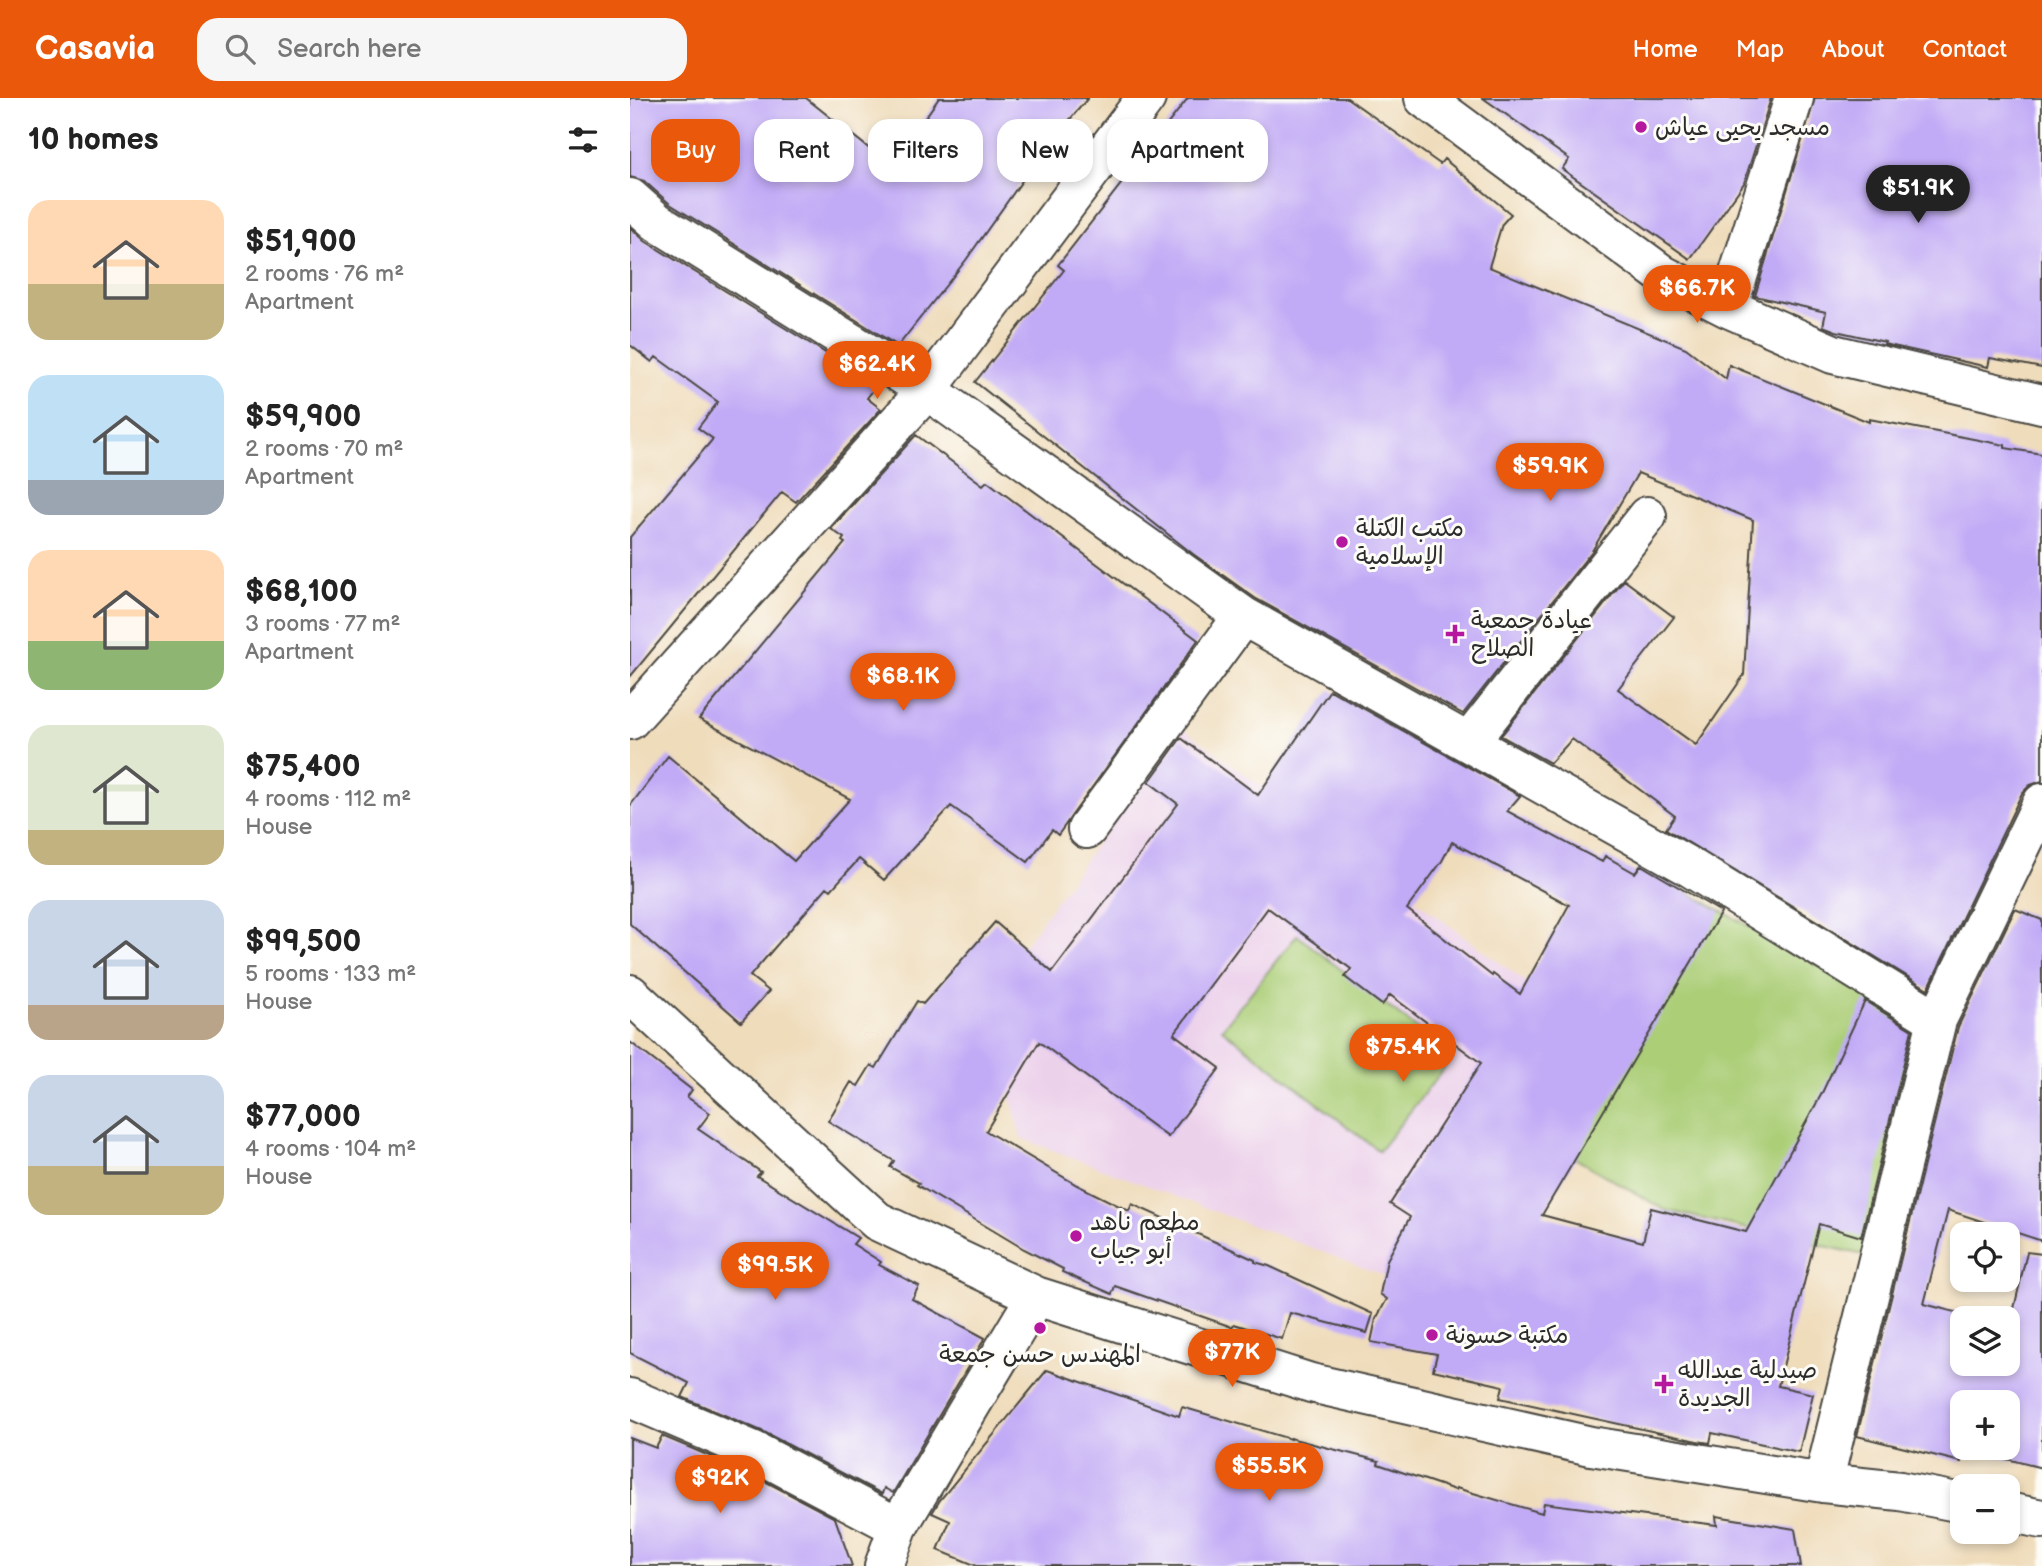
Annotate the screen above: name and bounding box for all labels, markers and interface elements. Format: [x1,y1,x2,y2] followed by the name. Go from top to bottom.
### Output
[197,18,687,81] search box
[35,29,155,69] text: Casavia
[221,30,259,68] icon: search
[277,34,421,65] text: Search here
[1633,35,1698,64] text: Home
[1736,35,1784,64] text: Map
[1822,35,1884,64] text: About
[1922,35,2007,64] text: Contact
[1655,113,1830,142] place label: مسجد يحيى عياش
[651,119,740,182] chip: Buy
[754,119,854,182] chip: Rent
[868,119,983,182] chip: Filters
[997,119,1093,182] chip: New
[1107,119,1268,182] chip: Apartment
[1633,119,1649,135] marker: مسجد يحيى عياش
[564,121,602,159] icon: filters
[28,122,159,158] text: 10 homes
[1861,166,1975,225] pin: $51.9K
[1882,174,1954,202] text: $51.9K
[245,224,356,260] text: $51,900
[84,228,168,312] icon: home
[245,260,404,288] text: 2 rooms · 76 m²
[1640,266,1754,325] pin: $66.7K
[1659,274,1735,302] text: $66.7K
[245,288,354,316] text: Apartment
[820,342,934,401] pin: $62.4K
[838,350,916,378] text: $62.4K
[245,399,361,435] text: $59,900
[84,403,168,487] icon: home
[245,435,404,463] text: 2 rooms · 70 m²
[1493,444,1607,503] pin: $59.9K
[1512,452,1588,480] text: $59.9K
[245,463,354,491] text: Apartment
[1356,514,1464,571] place label: مكتب الكتلة الإسلامية
[1334,534,1350,550] marker: مكتب الكتلة الإسلامية
[245,574,358,610] text: $68,100
[84,578,168,662] icon: home
[1471,606,1592,664] place label: عيادة جمعية الصلاح
[245,610,401,638] text: 3 rooms · 77 m²
[1445,624,1465,644] marker: عيادة جمعية الصلاح
[245,638,354,666] text: Apartment
[846,654,960,713] pin: $68.1K
[866,662,940,690] text: $68.1K
[245,749,360,785] text: $75,400
[84,753,168,837] icon: home
[245,785,411,813] text: 4 rooms · 112 m²
[245,813,312,841] text: House
[245,924,361,960] text: $99,500
[84,928,168,1012] icon: home
[245,960,416,988] text: 5 rooms · 133 m²
[245,988,312,1016] text: House
[1346,1024,1460,1084] pin: $75.4K
[1365,1033,1441,1061] text: $75.4K
[245,1099,361,1135] text: $77,000
[84,1103,168,1187] icon: home
[245,1135,416,1163] text: 4 rooms · 104 m²
[245,1163,312,1191] text: House
[1090,1208,1200,1265] place label: مطعم ناهد أبو جياب
[1950,1222,2020,1544] map controls
[1950,1222,2020,1292] button: locate
[1068,1228,1084,1244] marker: مطعم ناهد أبو جياب
[718,1242,832,1302] pin: $99.5K
[737,1251,813,1279] text: $99.5K
[1950,1306,2020,1376] button: layers
[1032,1320,1048,1336] marker: المهندس حسن جمعة
[1446,1321,1568,1350] place label: مكتبة حسونة
[1424,1327,1440,1343] marker: مكتبة حسونة
[1191,1330,1273,1389] pin: $77K
[1204,1338,1260,1366] text: $77K
[939,1340,1141,1369] place label: المهندس حسن جمعة
[1678,1356,1817,1413] place label: صيدلية عبدالله الجديدة
[1656,1376,1672,1392] marker: صيدلية عبدالله الجديدة
[1950,1390,2020,1460] button: +
[1212,1444,1326,1503] pin: $55.5K
[1231,1452,1307,1480] text: $55.5K
[679,1456,761,1515] pin: $92K
[691,1464,749,1492] text: $92K
[1950,1474,2020,1544] button: −

